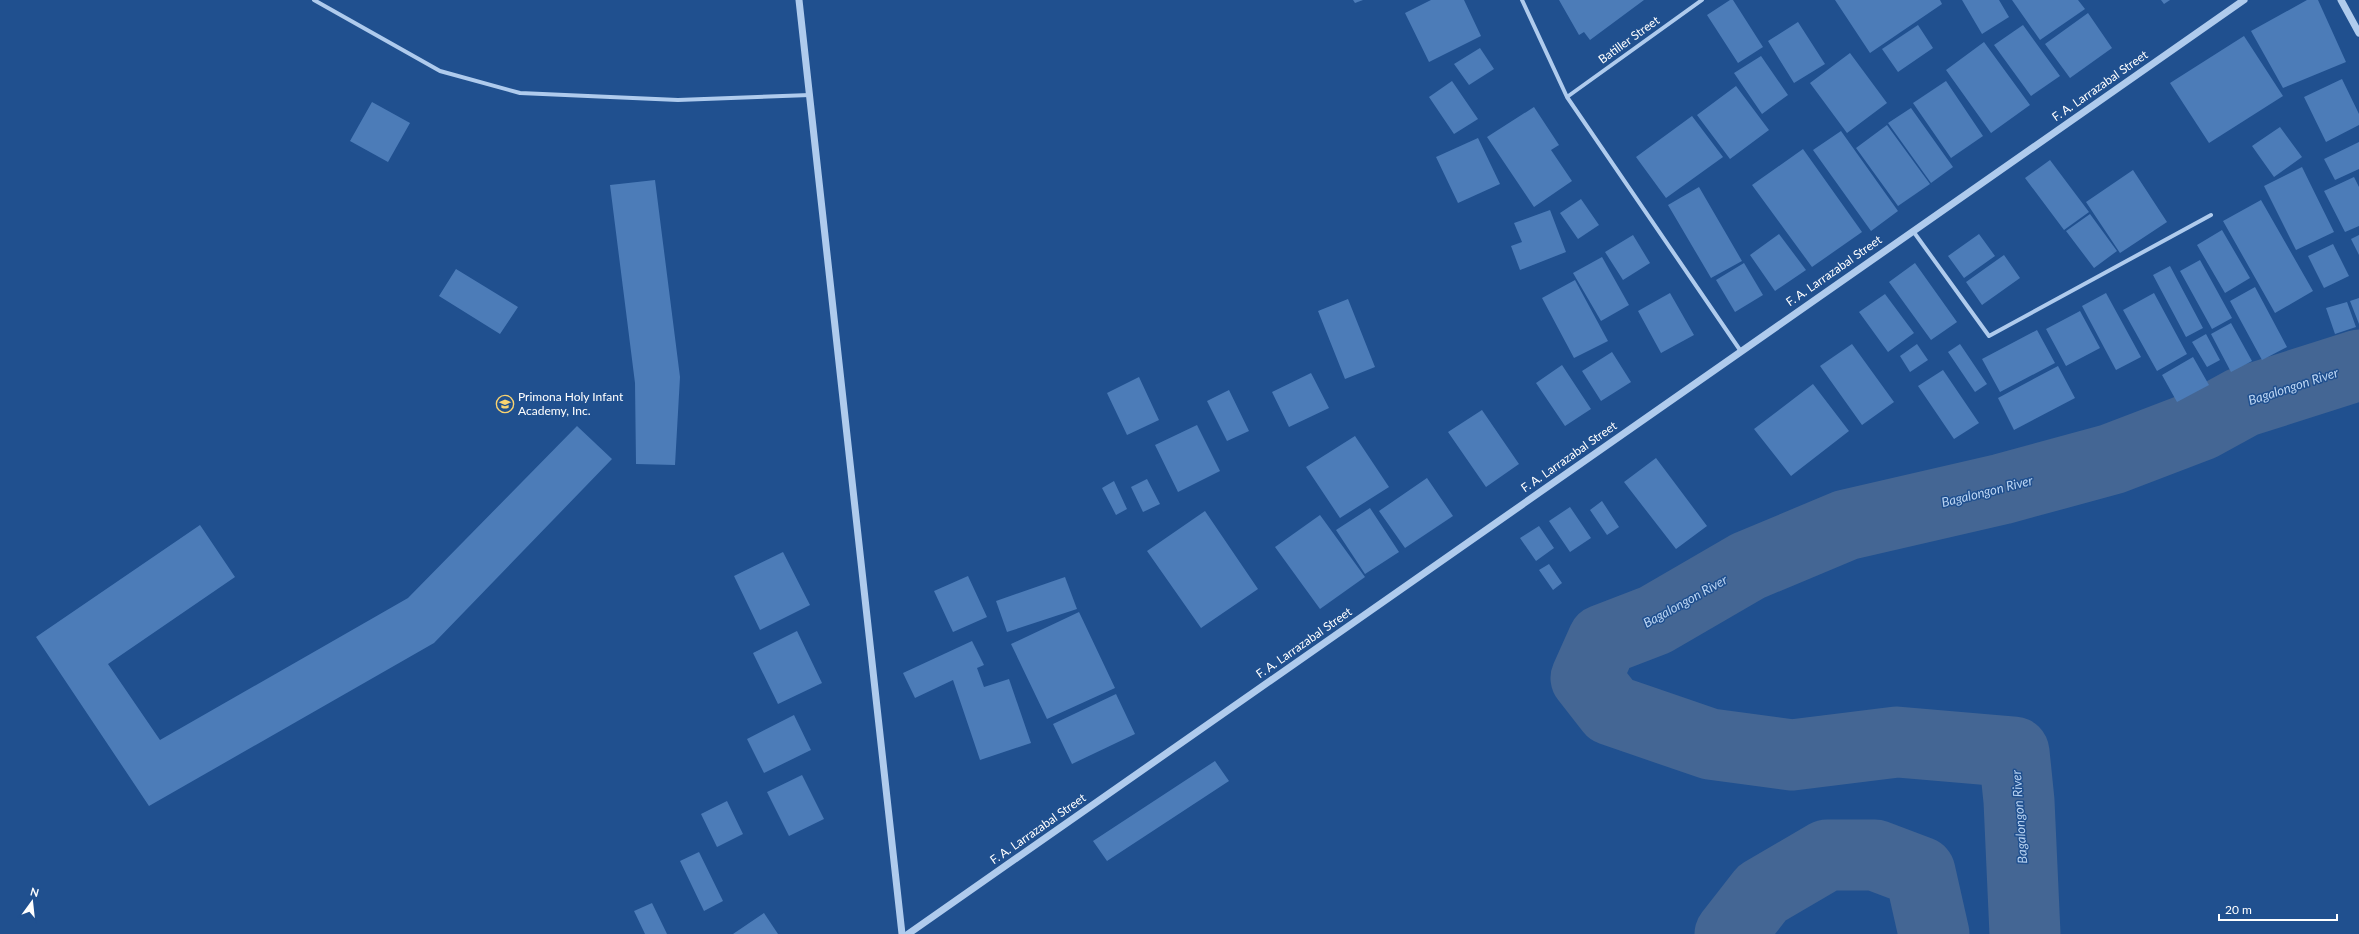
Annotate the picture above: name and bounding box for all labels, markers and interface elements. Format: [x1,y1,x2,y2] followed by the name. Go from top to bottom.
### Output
[1595,12,1663,67] street label: Batiller Street
[2049,47,2151,124] street label: F. A. Larrazabal Street
[1783,232,1885,309] street label: F. A. Larrazabal Street
[2246,364,2341,408] water label: Bagalongon River
[518,389,624,418] place label: Primona Holy Infant Academy, Inc.
[495,394,515,414] school or university icon: Primona Holy Infant Academy, Inc.
[1518,418,1620,495] street label: F. A. Larrazabal Street
[1940,472,2035,510] water label: Bagalongon River
[1640,571,1730,631] water label: Bagalongon River
[1253,604,1355,681] street label: F. A. Larrazabal Street
[2008,769,2030,864] water label: Bagalongon River
[987,790,1089,867] street label: F. A. Larrazabal Street
[12,882,52,922] north arrow
[29,884,40,899] text: N
[2219,896,2337,922] scale bar
[2225,902,2252,917] text: 20 m

